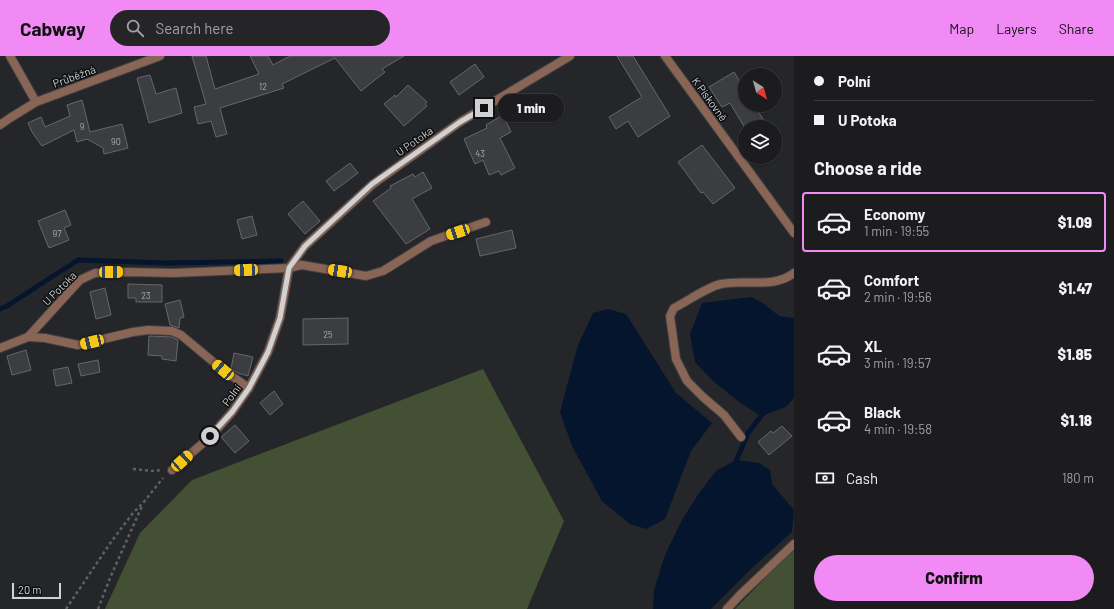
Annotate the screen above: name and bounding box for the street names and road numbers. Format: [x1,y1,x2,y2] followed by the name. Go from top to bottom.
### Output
[51,62,97,90] street label: Průběžná
[690,75,730,124] street label: K Pískovně
[393,124,435,158] street label: U Potoka
[39,268,79,308] street label: U Potoka
[219,381,244,408] street label: Polní

